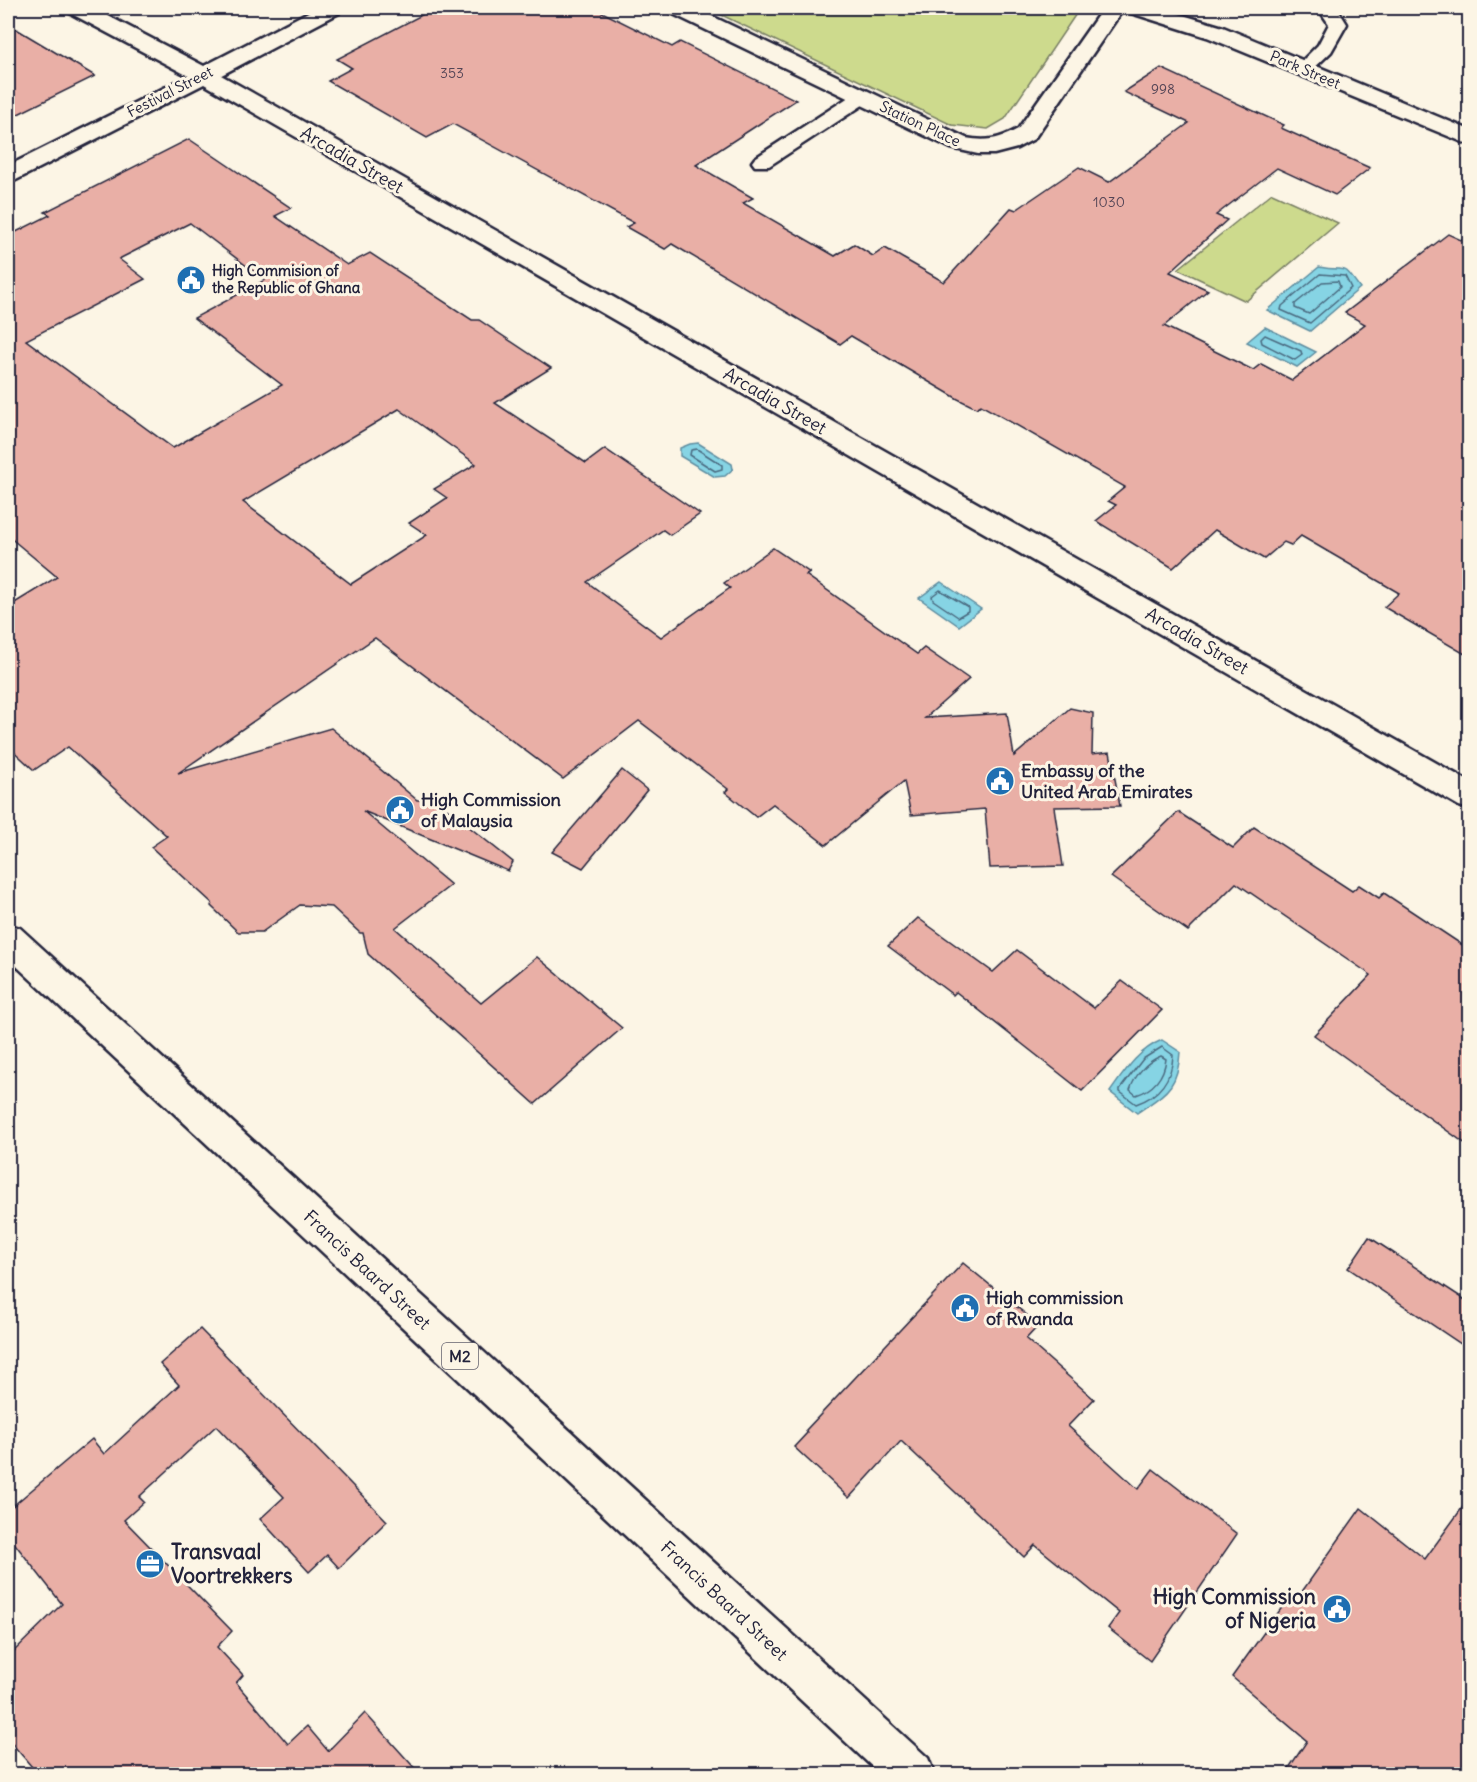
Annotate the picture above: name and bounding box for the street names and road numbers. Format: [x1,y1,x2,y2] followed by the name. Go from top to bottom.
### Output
[1267,46,1343,93] street label: Park Street
[124,62,216,121] street label: Festival Street
[877,97,964,151] street label: Station Place
[297,121,408,198] street label: Arcadia Street
[720,362,831,439] street label: Arcadia Street
[1142,602,1253,679] street label: Arcadia Street
[299,1205,436,1334] street label: Francis Baard Street
[442,1343,478,1369] road number: M2
[656,1536,793,1665] street label: Francis Baard Street

